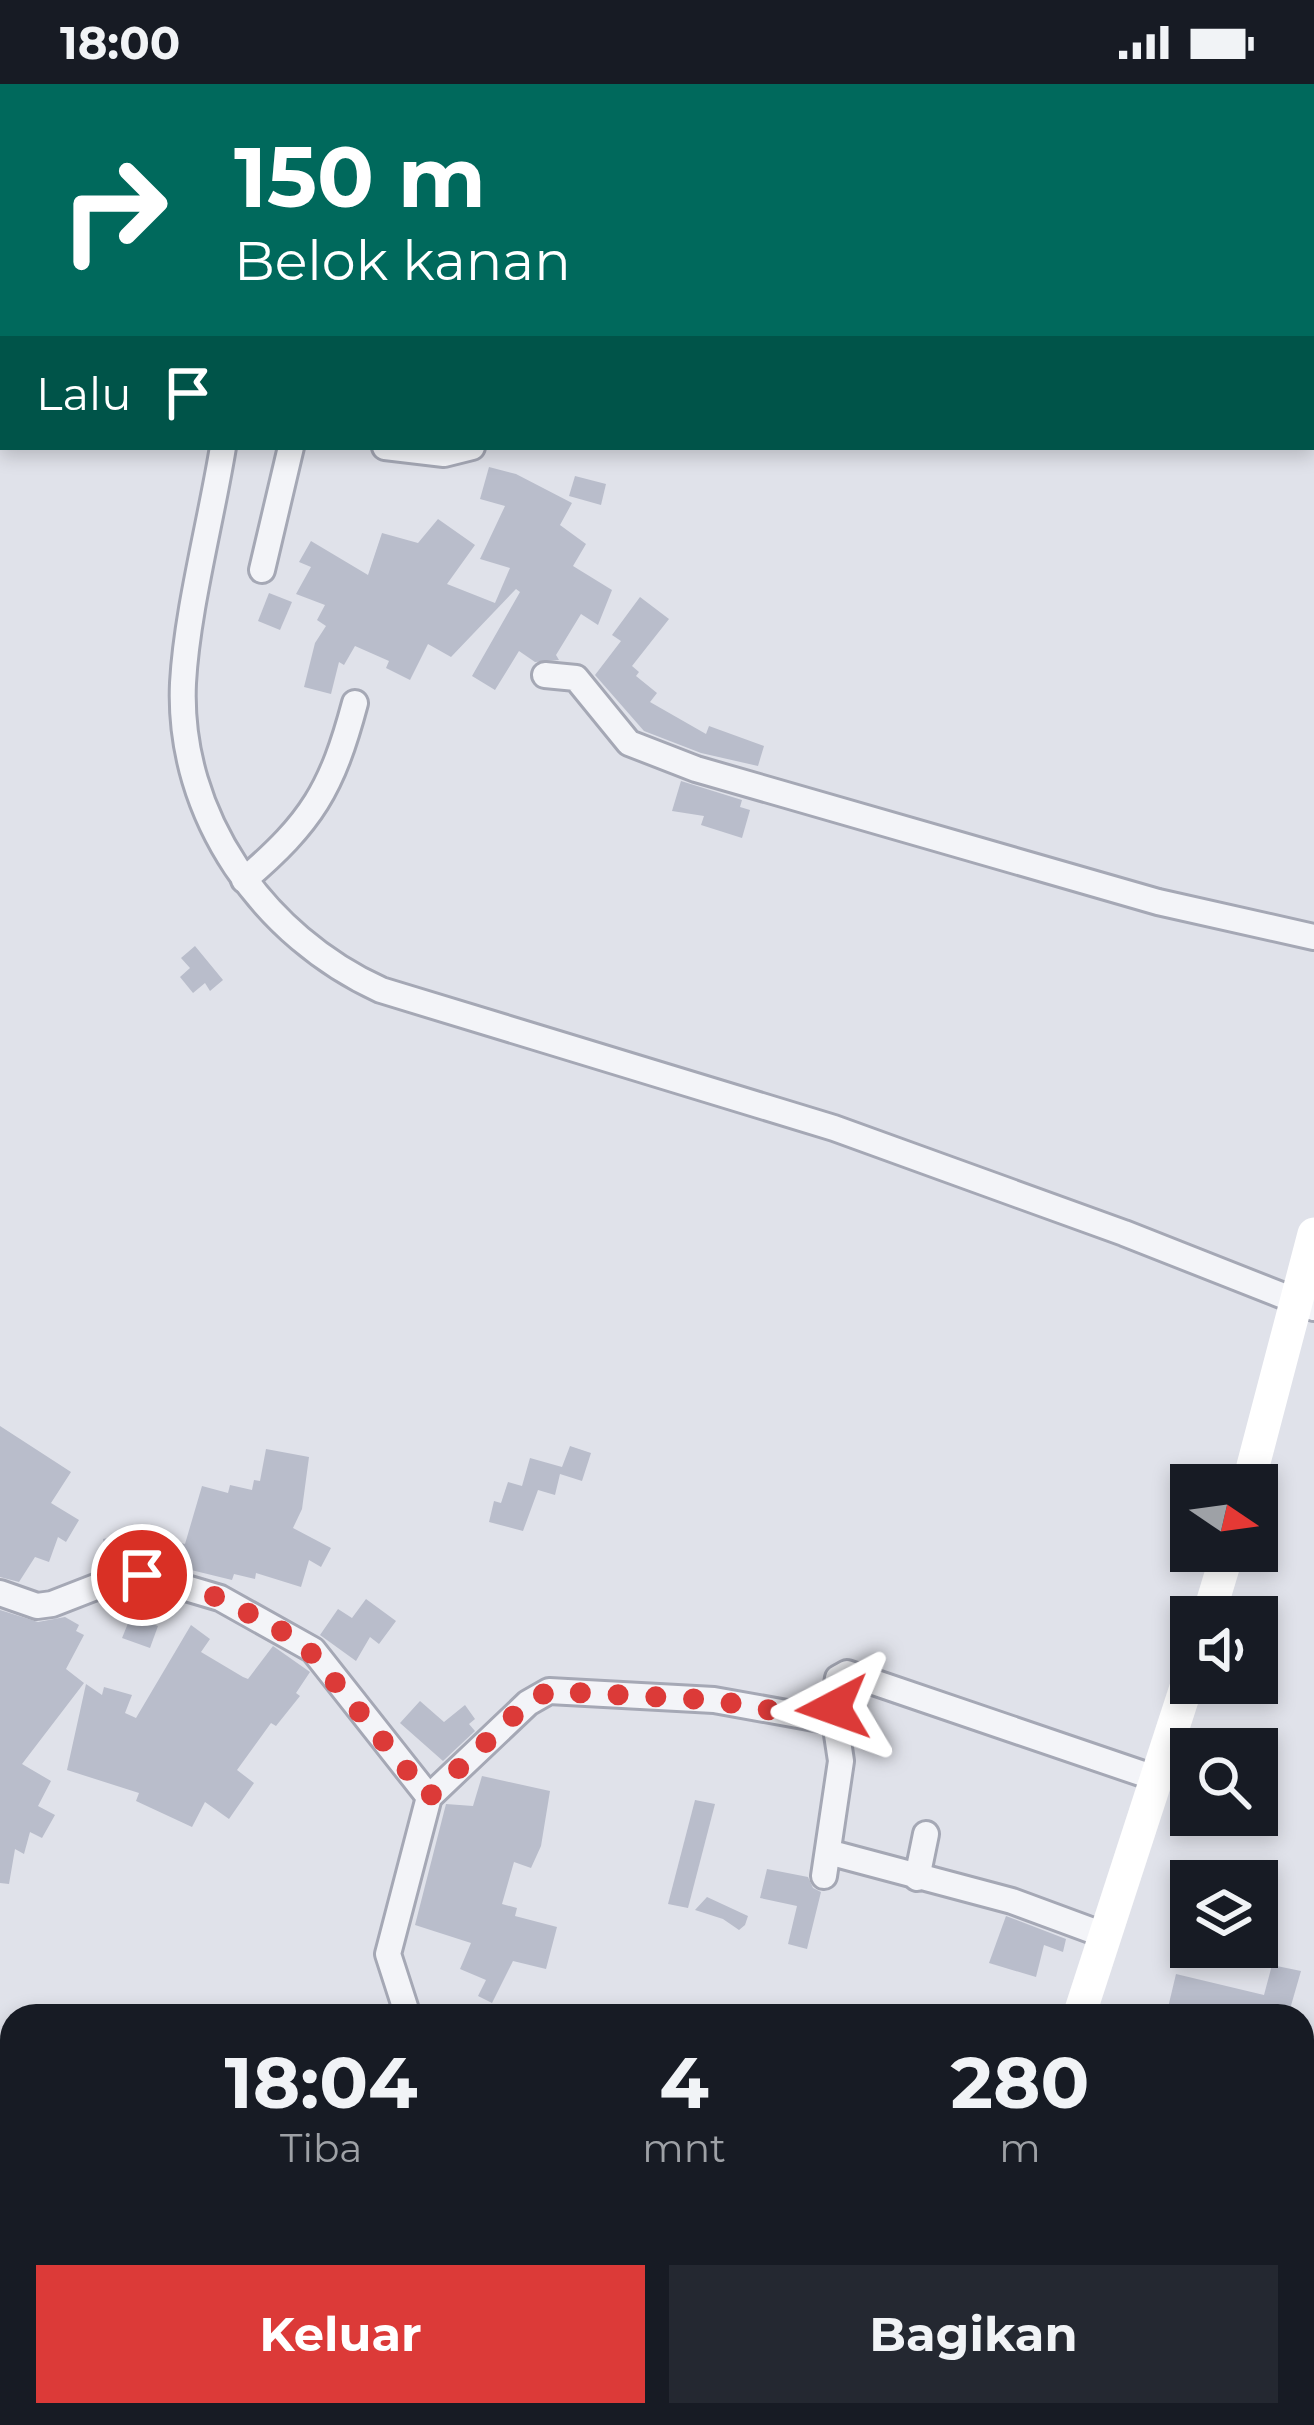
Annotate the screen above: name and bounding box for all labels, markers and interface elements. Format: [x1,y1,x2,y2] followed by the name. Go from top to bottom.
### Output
[60,15,180,70] text: 18:00
[234,126,486,228] text: 150 m
[36,132,192,288] icon: right
[234,228,571,294] text: Belok kanan
[155,360,221,426] icon: arrive
[36,366,131,421] text: Lalu
[1170,1464,1278,1572] north arrow
[1170,1464,1278,1968] map controls
[91,1524,193,1626] pin
[109,1542,175,1608] icon: arrive
[1170,1596,1278,1704] button: sound
[770,1645,896,1771] position arrow
[1170,1728,1278,1836] button: search
[1170,1860,1278,1968] button: layers
[225,2038,418,2126] text: 18:04
[659,2038,709,2126] text: 4
[950,2038,1089,2126] text: 280
[280,2124,362,2172] text: Tiba
[642,2124,726,2172] text: mnt
[999,2124,1041,2172] text: m
[36,2265,645,2403] button: Keluar
[669,2265,1278,2403] button: Bagikan

